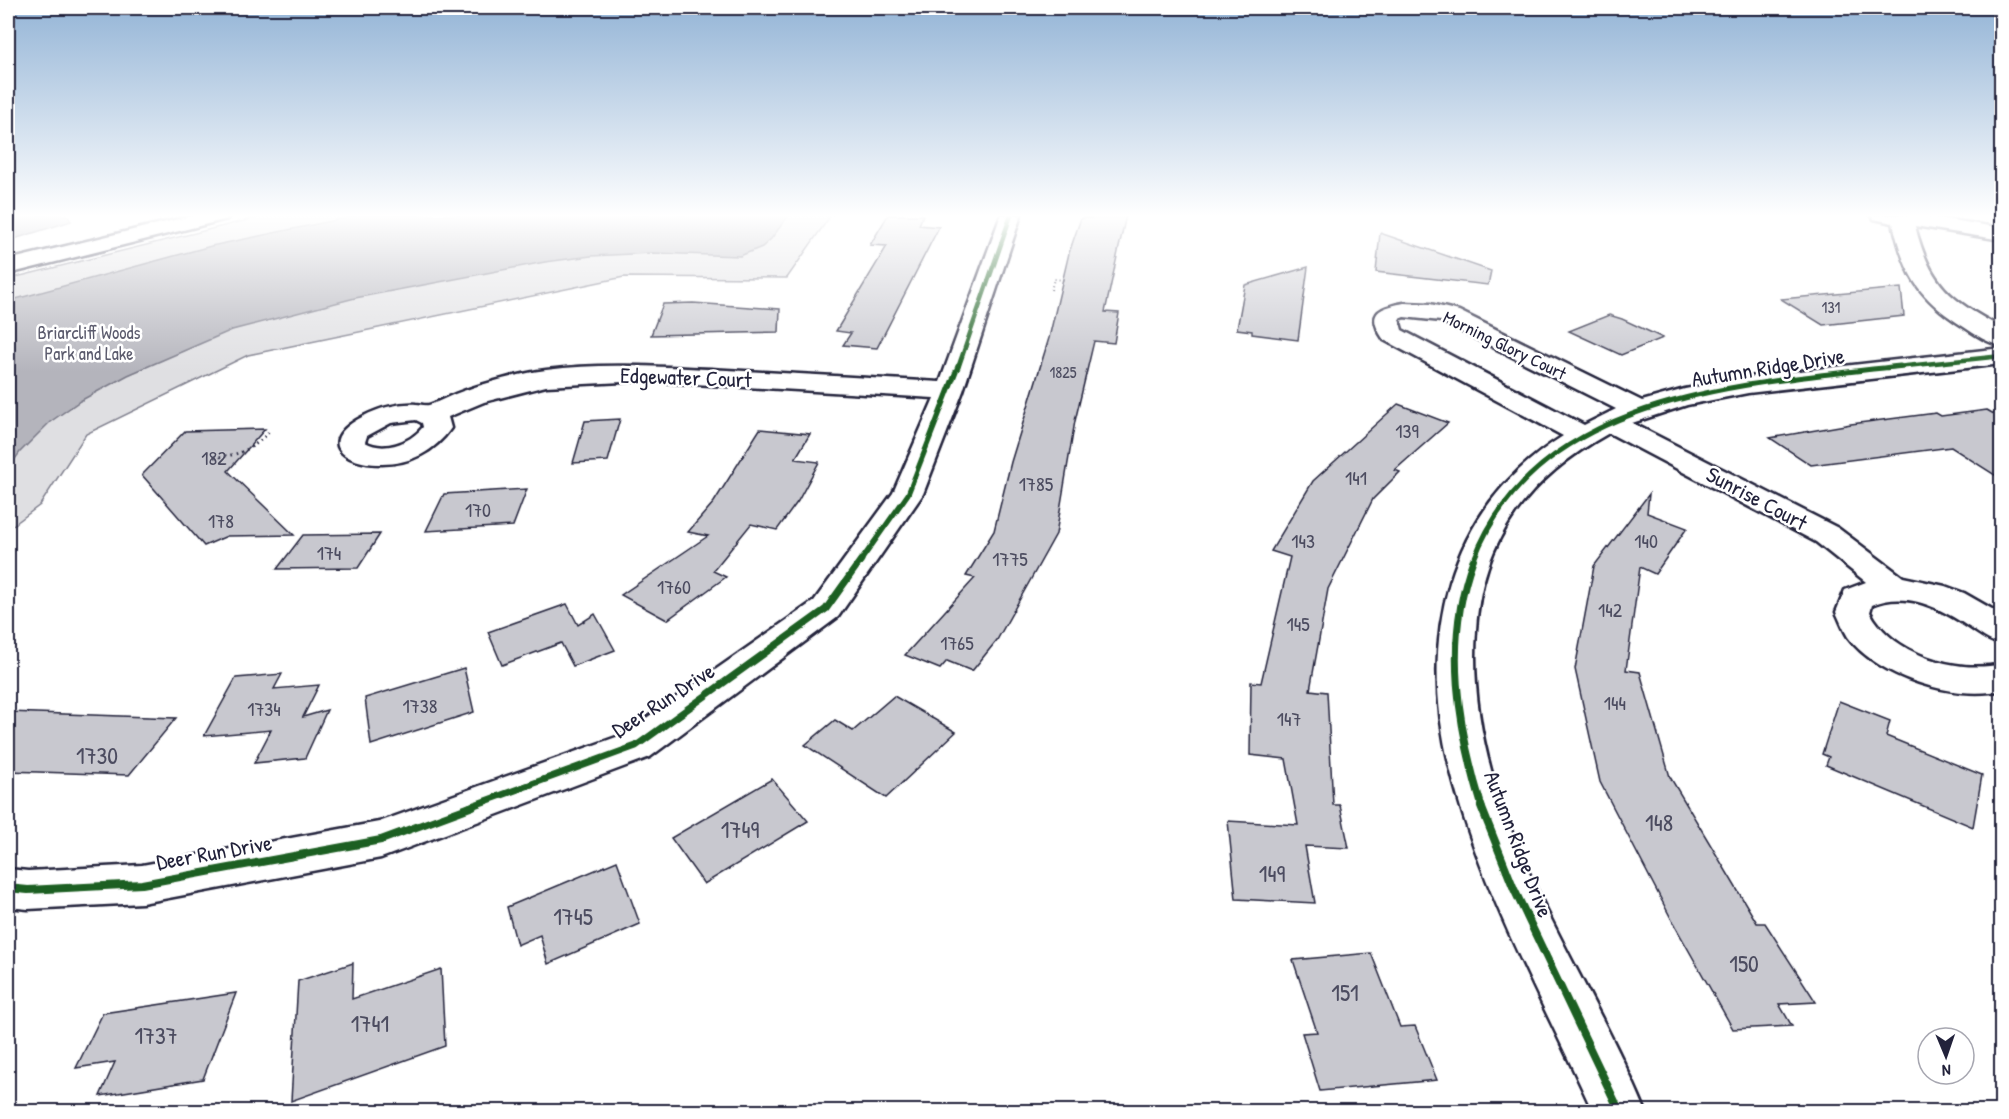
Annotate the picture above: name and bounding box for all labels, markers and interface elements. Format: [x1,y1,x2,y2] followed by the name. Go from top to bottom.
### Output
[1822,296,1841,318] house number: 131
[1439,304,1571,386] street label: Morning Glory Court
[37,320,141,366] park label: Briarcliff Woods Park and Lake
[1689,340,1847,394] street label: Autumn Ridge Drive
[620,360,753,394] street label: Edgewater Court
[1050,361,1077,383] house number: 1825
[1395,417,1419,444] house number: 139
[201,444,227,471] house number: 182
[1701,459,1813,537] street label: Sunrise Court
[1345,464,1367,491] house number: 141
[1019,470,1054,497] house number: 1785
[465,496,491,523] house number: 170
[208,507,234,534] house number: 178
[1291,527,1315,554] house number: 143
[1634,527,1658,554] house number: 140
[317,539,341,566] house number: 174
[992,545,1028,572] house number: 1775
[657,573,691,600] house number: 1760
[1598,596,1623,623] house number: 142
[1286,610,1310,637] house number: 145
[940,629,974,656] house number: 1765
[606,656,720,744] street label: Deer Run Drive
[1604,689,1626,716] house number: 144
[403,692,437,719] house number: 1738
[247,695,281,722] house number: 1734
[1277,705,1301,732] house number: 147
[76,739,118,771] house number: 1730
[1477,767,1561,922] street label: Autumn Ridge Drive
[1645,806,1673,838] house number: 148
[721,813,759,845] house number: 1749
[154,827,274,877] street label: Deer Run Drive
[1259,857,1285,889] house number: 149
[553,900,593,932] house number: 1745
[1729,947,1759,979] house number: 150
[1331,976,1359,1008] house number: 151
[351,1007,389,1039] house number: 1741
[134,1019,178,1051] house number: 1737
[1916,1026,1976,1086] north arrow
[1941,1060,1951,1082] text: N

